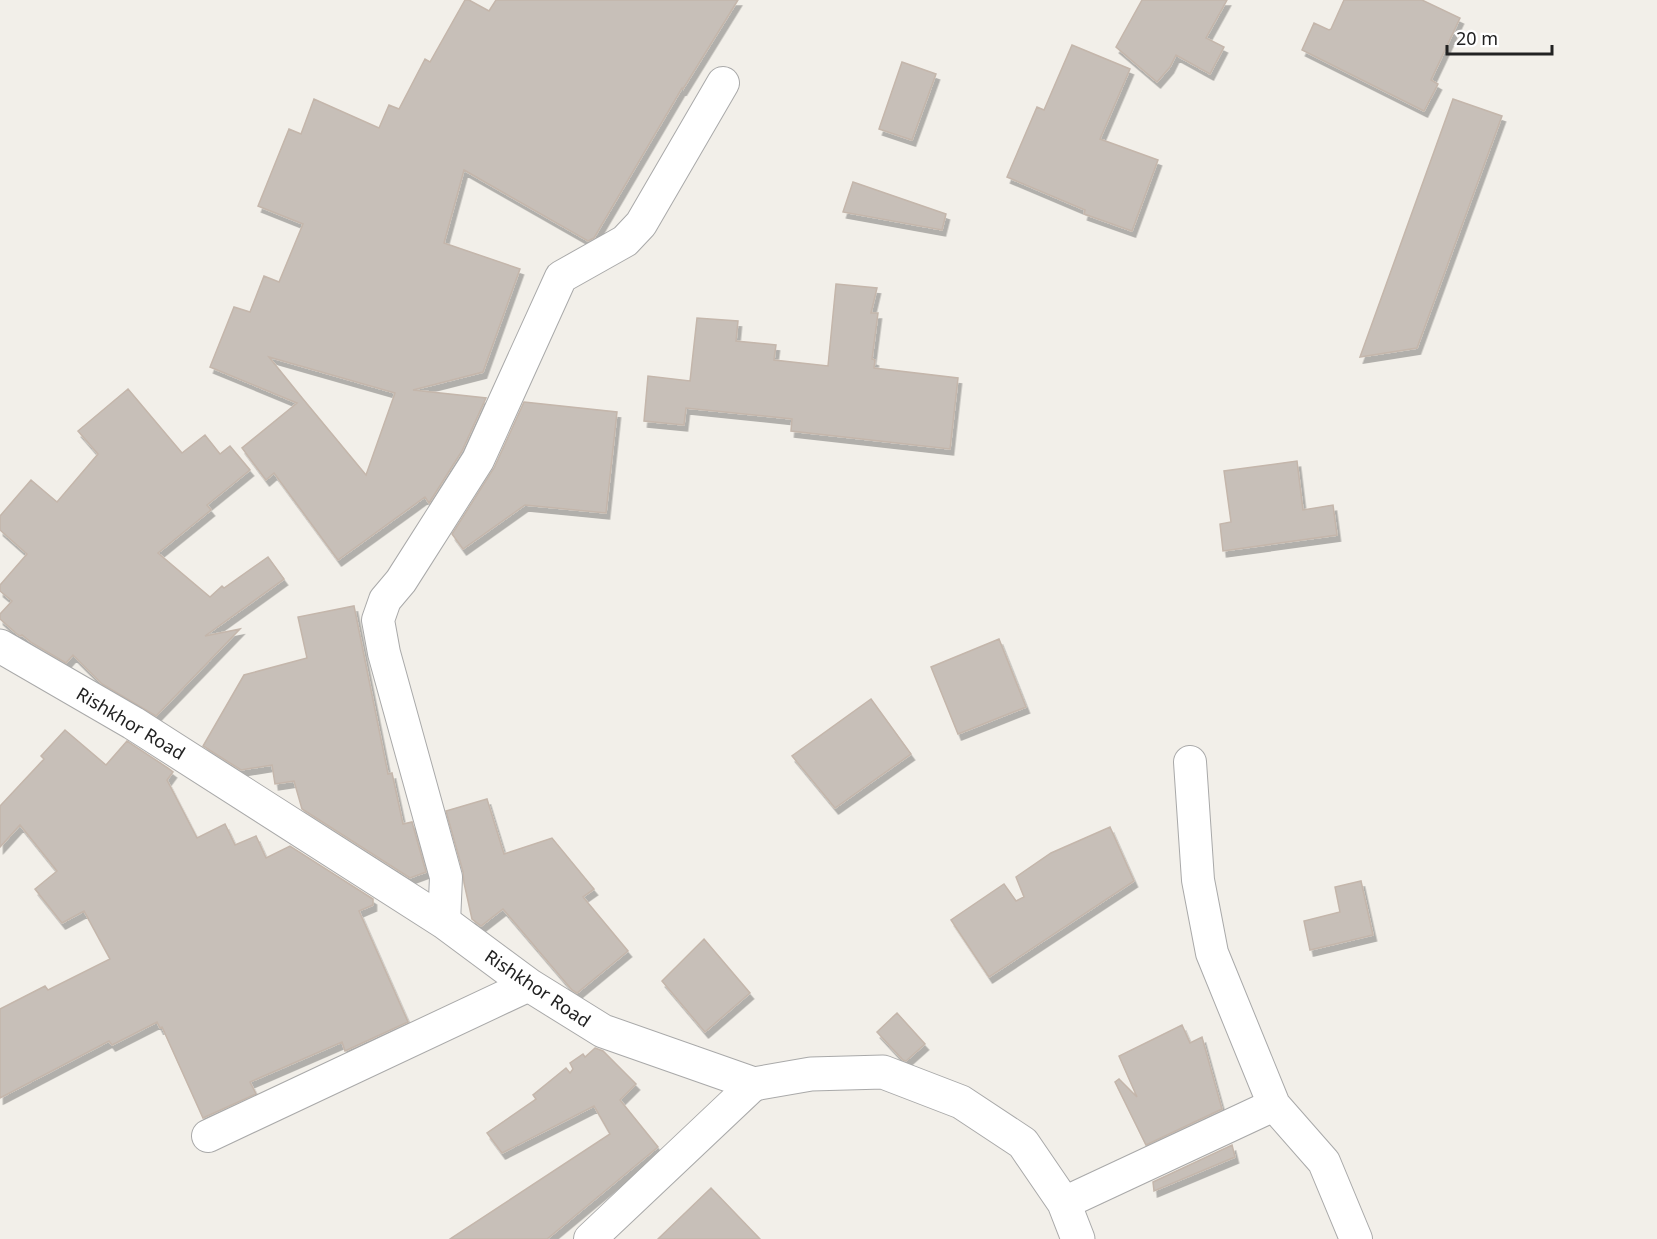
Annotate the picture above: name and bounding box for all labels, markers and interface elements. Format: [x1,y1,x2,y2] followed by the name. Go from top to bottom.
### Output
[1447,18,1552,56] scale bar
[1456,26,1498,50] text: 20 m
[72,681,190,765] street label: Rishkhor Road
[480,944,596,1032] street label: Rishkhor Road

